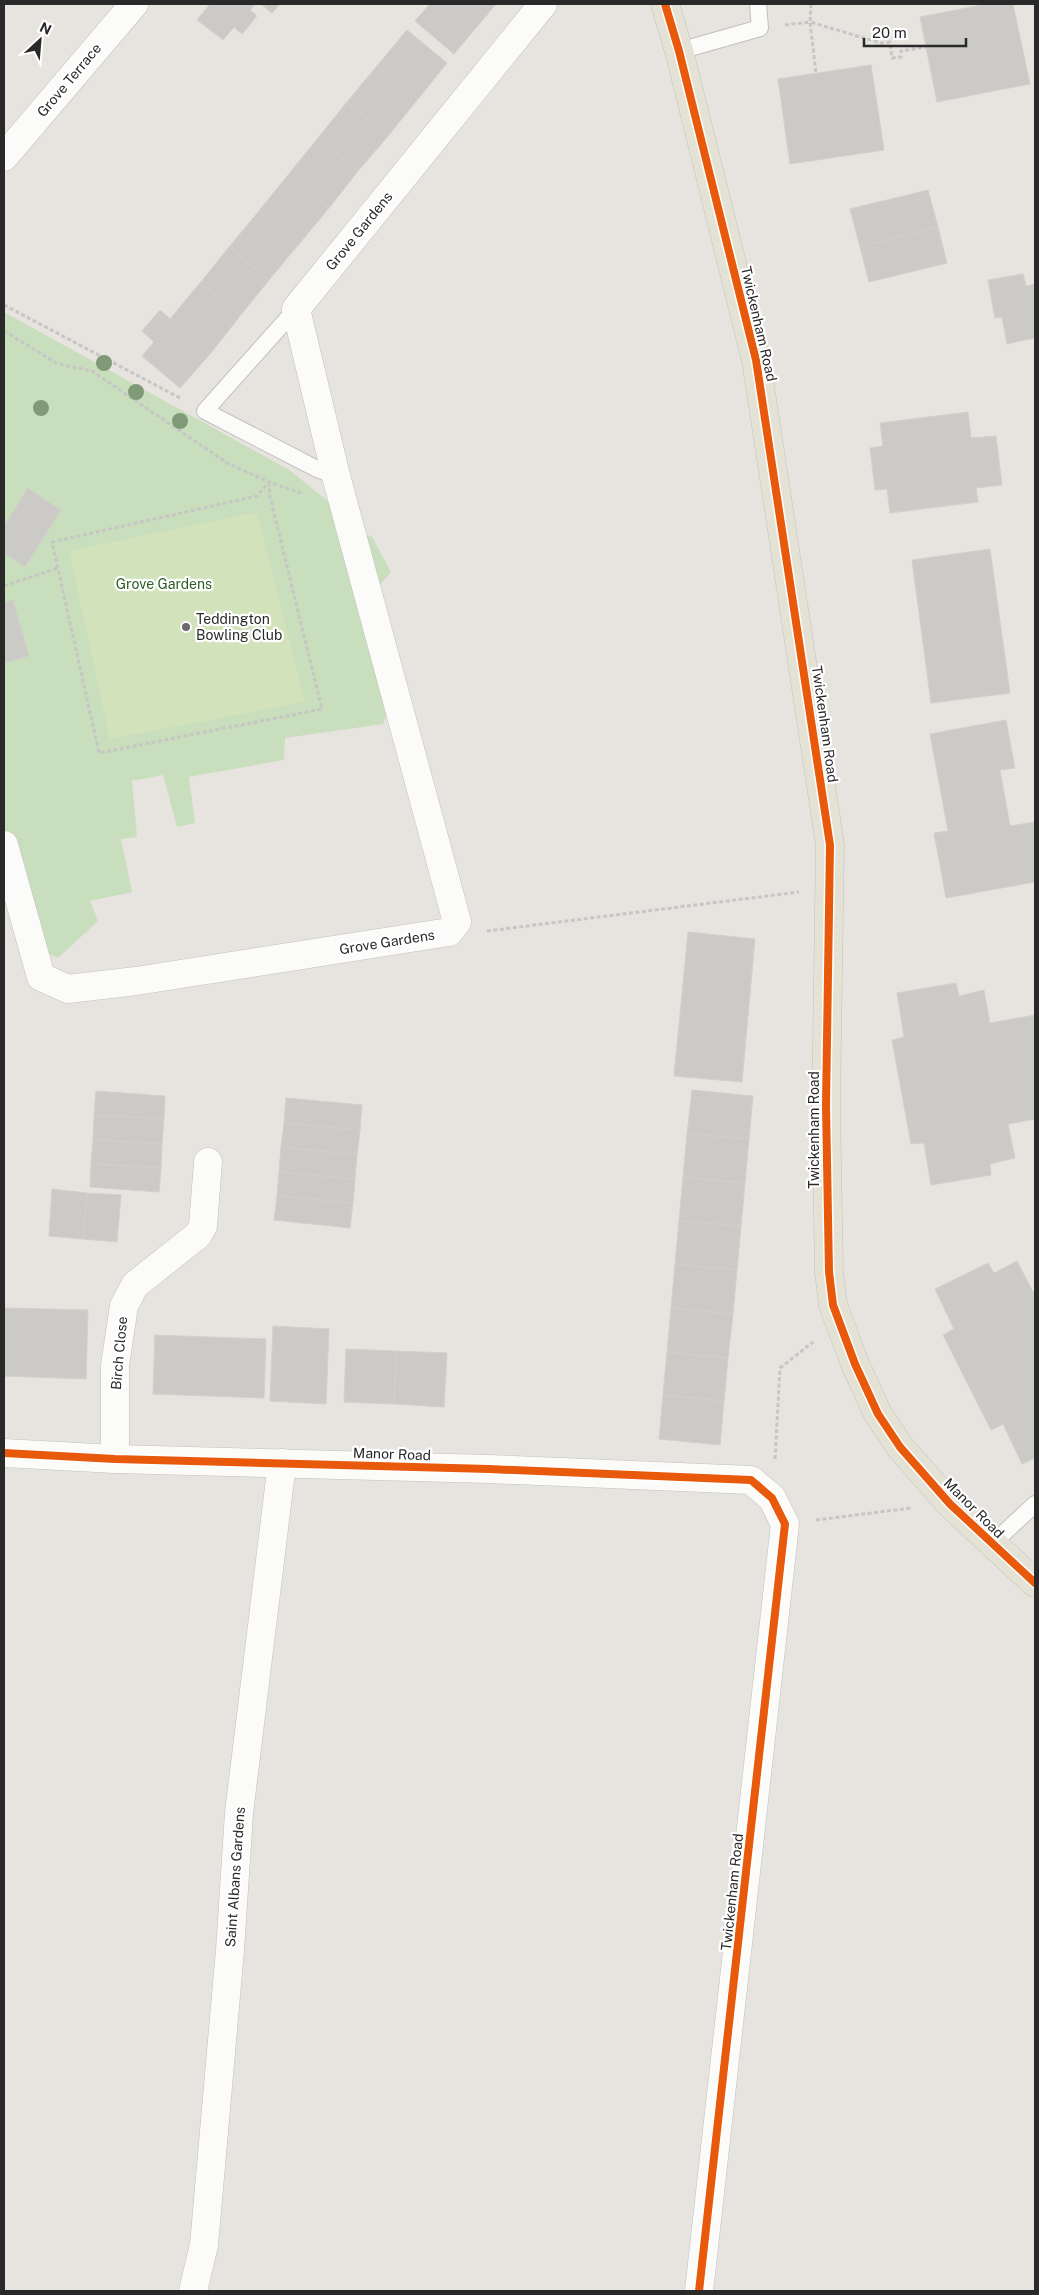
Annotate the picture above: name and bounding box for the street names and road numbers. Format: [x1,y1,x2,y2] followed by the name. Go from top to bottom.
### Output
[34,40,104,120] street label: Grove Terrace
[322,189,396,273] street label: Grove Gardens
[738,265,780,383] street label: Twickenham Road
[809,665,841,783] street label: Twickenham Road
[338,927,436,957] street label: Grove Gardens
[806,1071,822,1189] street label: Twickenham Road
[108,1316,130,1390] street label: Birch Close
[353,1445,431,1463] street label: Manor Road
[941,1475,1007,1541] street label: Manor Road
[222,1806,248,1948] street label: Saint Albans Gardens
[718,1833,746,1951] street label: Twickenham Road

